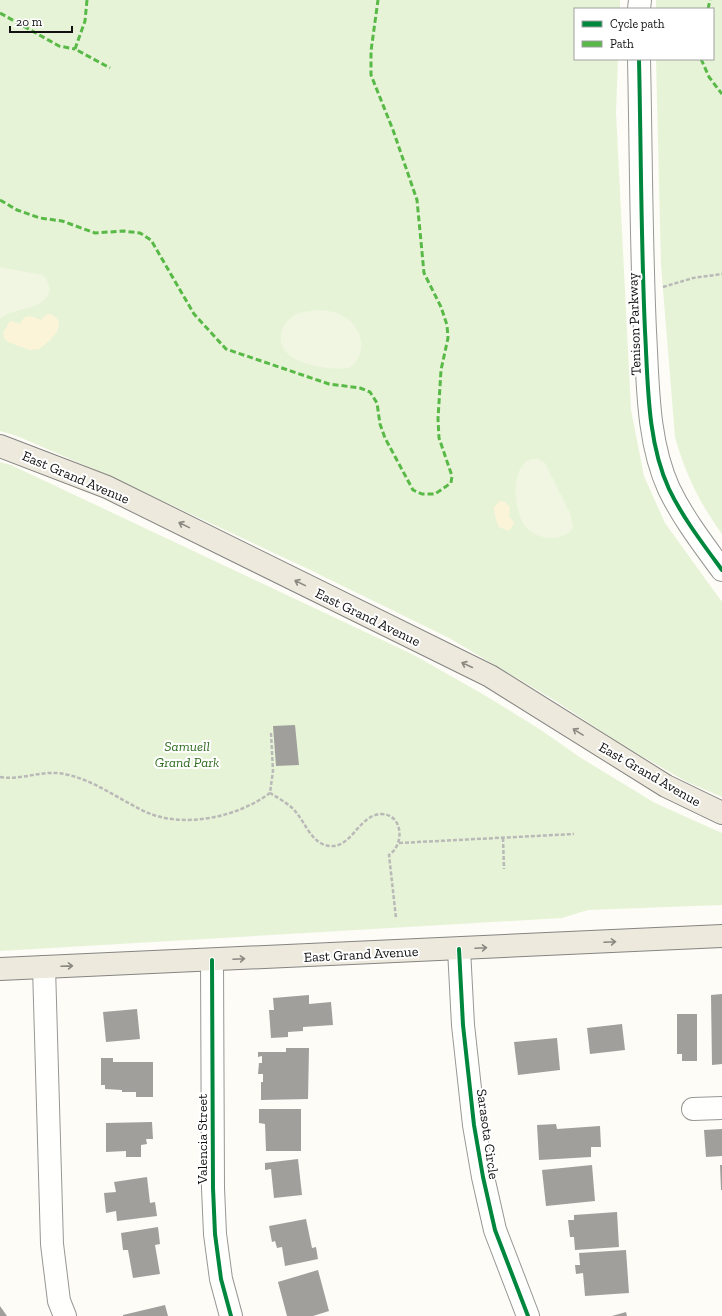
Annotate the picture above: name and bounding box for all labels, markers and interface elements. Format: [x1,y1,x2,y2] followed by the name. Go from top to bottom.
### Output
[10,8,72,34] scale bar
[574,8,714,60] legend
[16,15,43,29] text: 20 m
[610,17,665,31] text: Cycle path
[610,37,634,51] text: Path
[624,271,645,376] street label: Tenison Parkway
[20,447,132,508] street label: East Grand Avenue
[178,521,190,528] one-way arrow
[295,579,307,586] one-way arrow
[313,585,423,650] street label: East Grand Avenue
[462,661,474,668] one-way arrow
[573,728,584,736] one-way arrow
[155,738,219,771] park label: Samuell Grand Park
[596,738,704,811] street label: East Grand Avenue
[603,938,616,945] one-way arrow
[303,943,419,966] street label: East Grand Avenue
[474,944,487,952] one-way arrow
[232,955,245,963] one-way arrow
[60,962,73,970] one-way arrow
[473,1088,502,1181] street label: Sarasota Circle
[194,1093,211,1185] street label: Valencia Street

